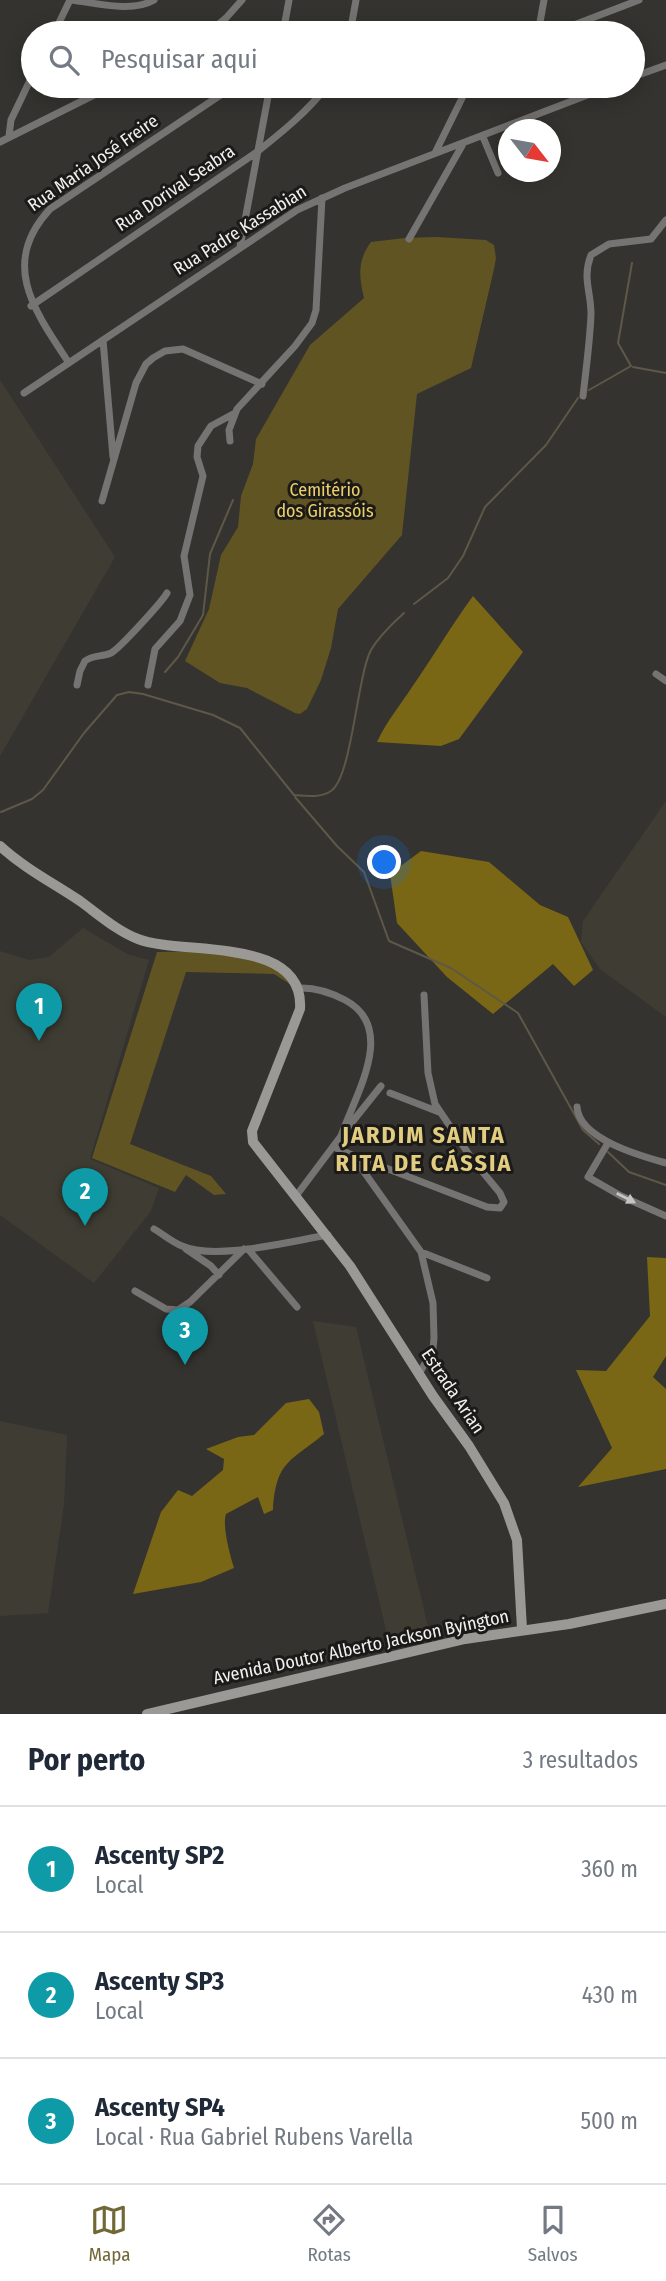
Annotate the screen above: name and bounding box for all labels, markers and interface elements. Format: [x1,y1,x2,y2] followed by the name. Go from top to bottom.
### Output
[21,21,645,98] search box
[45,41,83,79] icon: search
[101,44,258,75] text: Pesquisar aqui
[24,110,162,216] street label: Rua Maria José Freire
[498,119,561,182] north arrow
[111,140,239,236] street label: Rua Dorival Seabra
[170,180,310,280] street label: Rua Padre Kassabian
[276,479,374,522] park label: Cemitério dos Girassóis
[367,845,401,879] your location
[16,983,62,1041] pin: 1
[336,1121,512,1177] district label: JARDIM SANTA RITA DE CÁSSIA
[62,1168,108,1226] pin: 2
[616,1193,636,1204] one-way arrow
[162,1307,208,1365] pin: 3
[417,1344,489,1438] street label: Estrada Arian
[211,1605,511,1689] street label: Avenida Doutor Alberto Jackson Byington
[28,1742,145,1778] text: Por perto
[523,1746,638,1774] text: 3 resultados
[95,1840,224,1871] text: Ascenty SP2
[46,1855,56,1883] text: 1
[581,1855,638,1883] text: 360 m
[95,1871,144,1899] text: Local
[95,1966,224,1997] text: Ascenty SP3
[46,1981,56,2009] text: 2
[582,1981,638,2009] text: 430 m
[95,1997,144,2025] text: Local
[95,2092,225,2123] text: Ascenty SP4
[46,2107,56,2135] text: 3
[580,2107,638,2135] text: 500 m
[95,2123,413,2151] text: Local · Rua Gabriel Rubens Varella
[88,2201,131,2266] tab: Mapa
[307,2201,351,2266] tab: Rotas
[528,2201,578,2266] tab: Salvos

